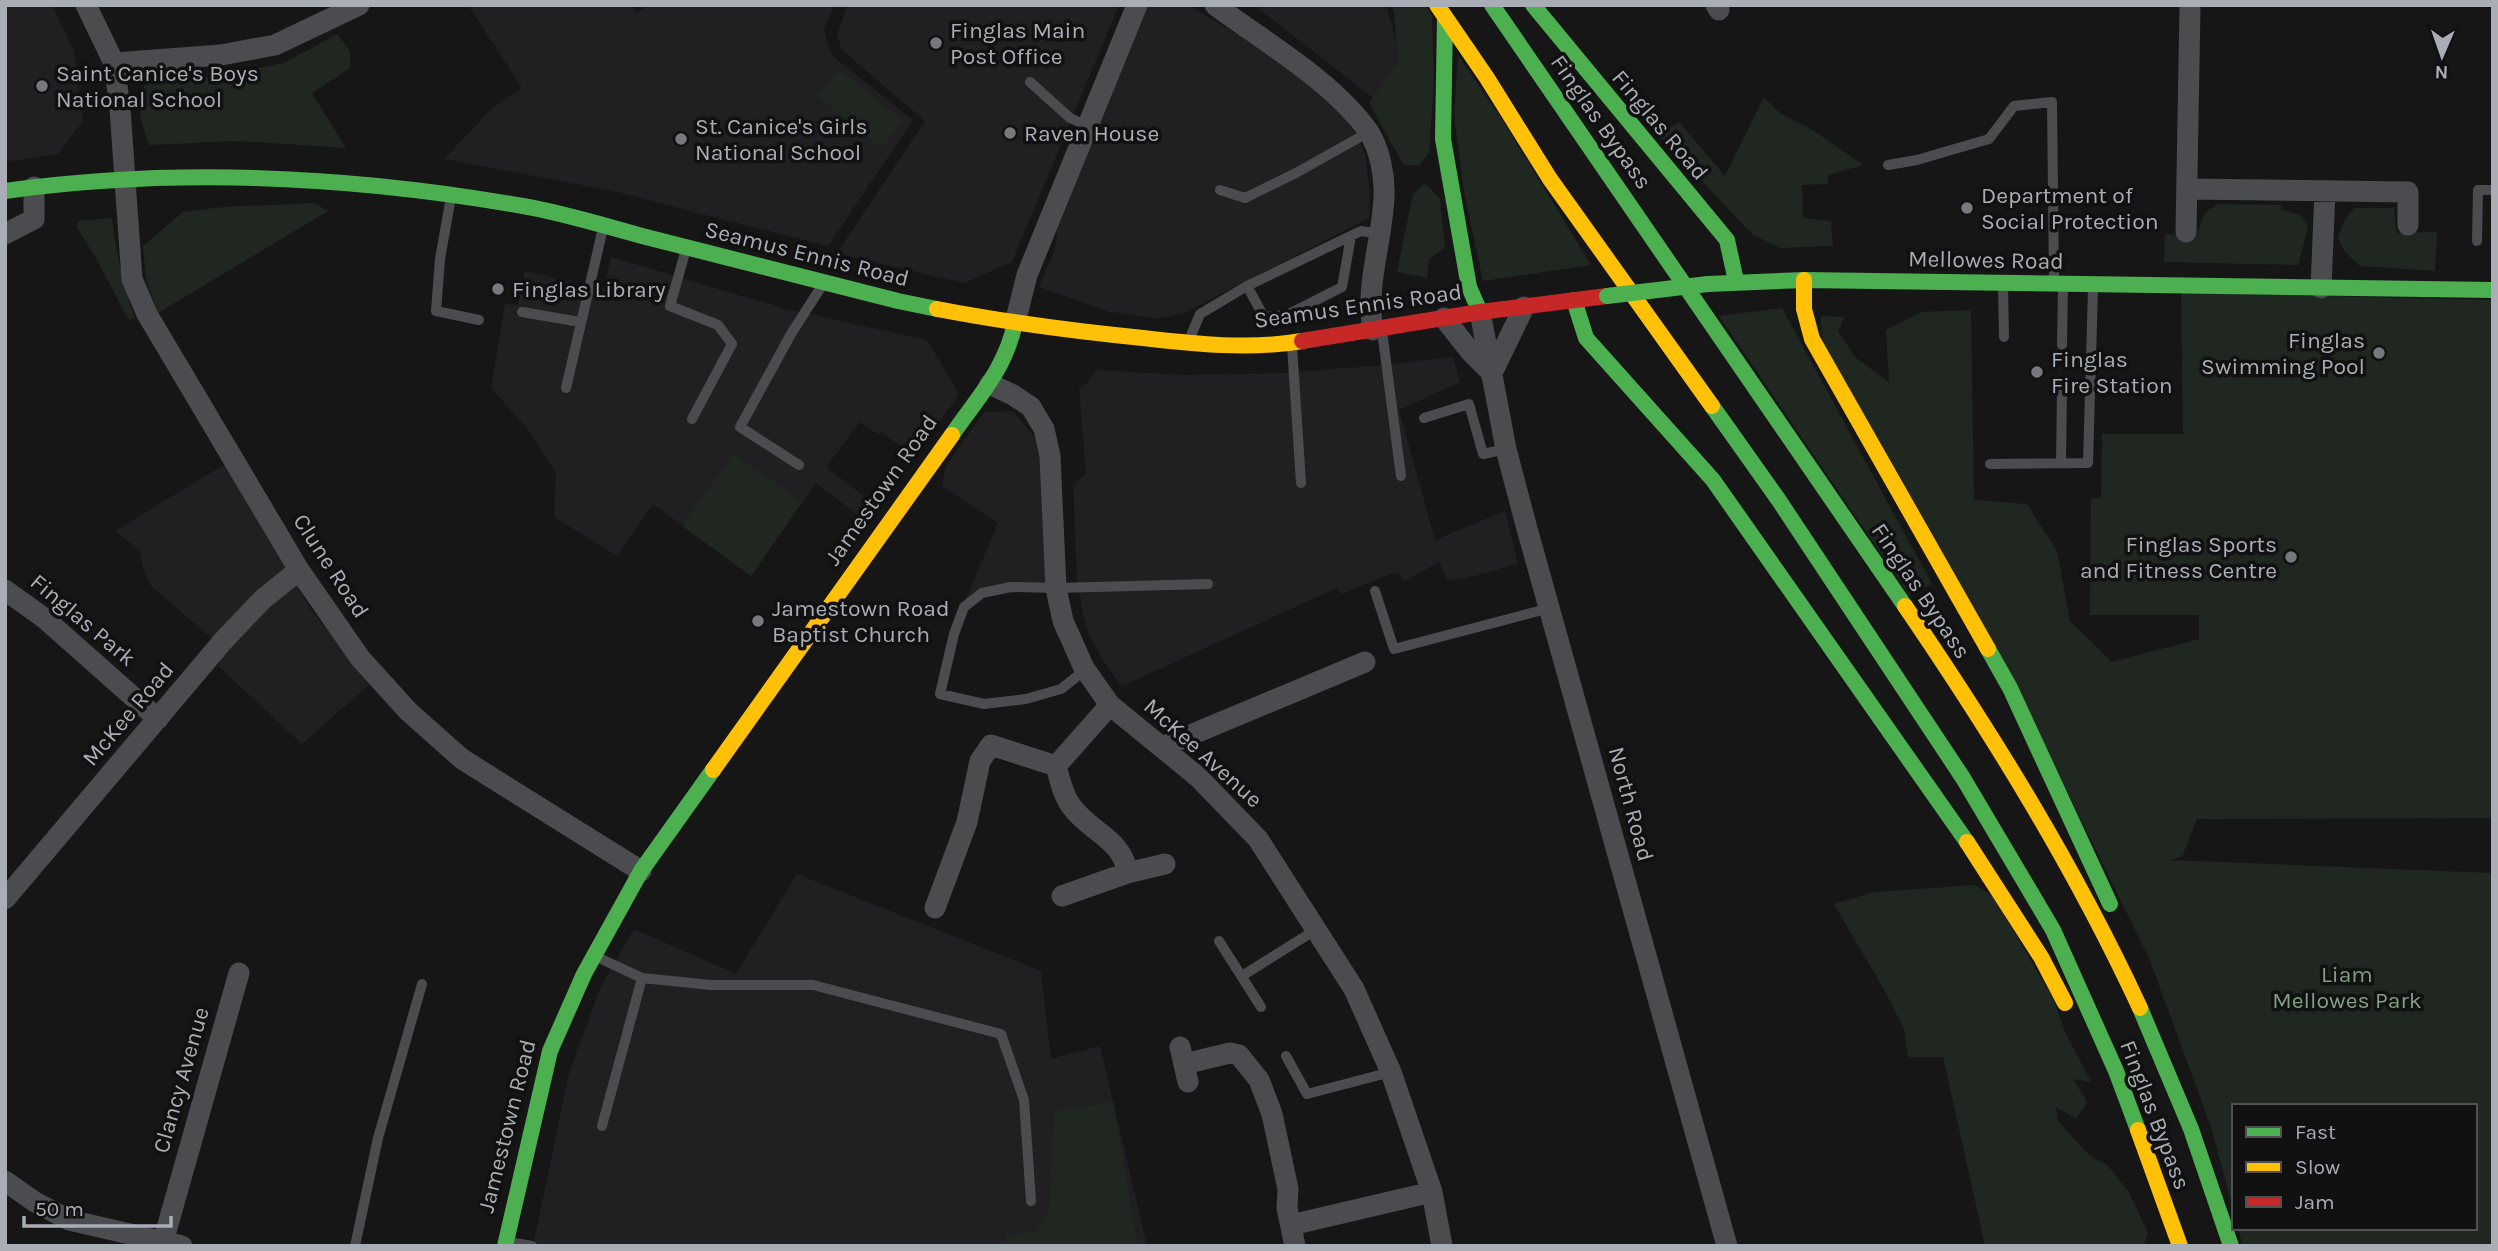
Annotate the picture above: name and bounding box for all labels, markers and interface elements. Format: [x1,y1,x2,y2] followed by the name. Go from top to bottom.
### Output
[950,17,1085,70] place label: Finglas Main Post Office
[2407,21,2477,91] north arrow
[928,35,944,51] marker: Finglas Main Post Office
[1545,50,1657,194] street label: Finglas Bypass
[56,60,259,113] place label: Saint Canice's Boys National School
[2434,61,2449,83] text: N
[1606,64,1714,186] street label: Finglas Road
[34,78,50,94] marker: Saint Canice's Boys National School
[695,113,867,166] place label: St. Canice's Girls National School
[1024,120,1159,147] place label: Raven House
[1002,125,1018,141] marker: Raven House
[673,131,689,147] marker: St. Canice's Girls National School
[1981,182,2159,235] place label: Department of Social Protection
[1959,200,1975,216] marker: Department of Social Protection
[702,216,912,292] street label: Seamus Ennis Road
[1908,245,2064,275] street label: Mellowes Road
[512,276,666,303] place label: Finglas Library
[1252,278,1464,334] street label: Seamus Ennis Road
[490,281,506,297] marker: Finglas Library
[2201,327,2365,380] place label: Finglas Swimming Pool
[2371,345,2387,361] marker: Finglas Swimming Pool
[2051,346,2173,399] place label: Finglas Fire Station
[2029,364,2045,380] marker: Finglas Fire Station
[819,410,943,570] street label: Jamestown Road
[287,509,375,623] street label: Clune Road
[1866,518,1976,664] street label: Finglas Bypass
[2080,531,2277,584] place label: Finglas Sports and Fitness Centre
[2283,549,2299,565] marker: Finglas Sports and Fitness Centre
[25,568,141,672] street label: Finglas Park
[772,595,950,648] place label: Jamestown Road Baptist Church
[750,613,766,629] marker: Jamestown Road Baptist Church
[77,657,179,771] street label: McKee Road
[1138,693,1268,813] street label: McKee Avenue
[1603,744,1659,864] street label: North Road
[2272,961,2422,1014] park label: Liam Mellowes Park
[147,1004,215,1156] street label: Clancy Avenue
[472,1037,542,1215] street label: Jamestown Road
[2114,1037,2196,1193] street label: Finglas Bypass
[2232,1104,2477,1230] legend
[2295,1120,2336,1144] text: Fast
[2295,1155,2340,1179] text: Slow
[24,1184,172,1228] scale bar
[2295,1190,2335,1214] text: Jam
[35,1197,84,1221] text: 50 m

